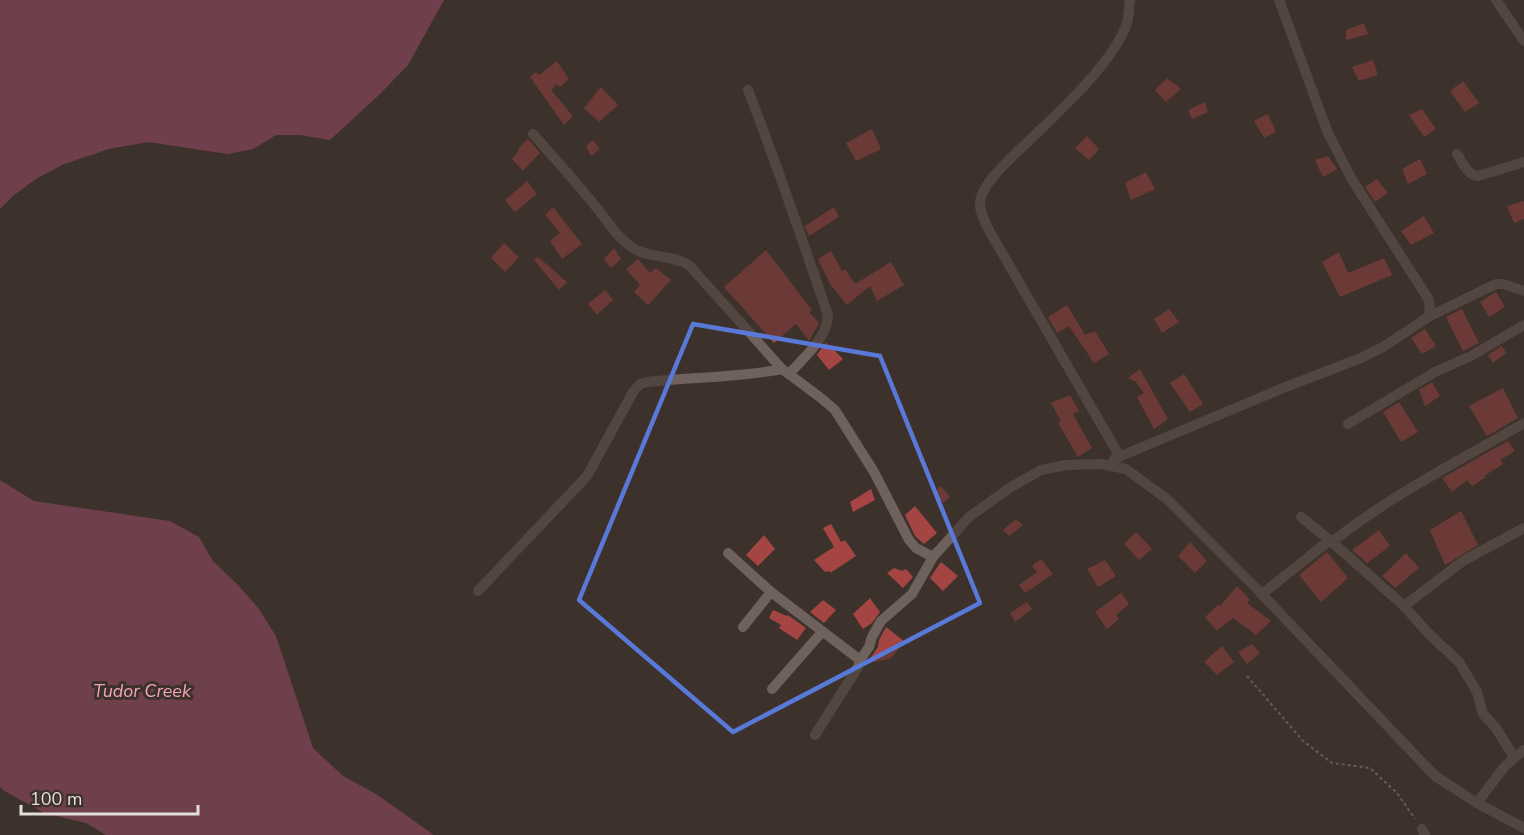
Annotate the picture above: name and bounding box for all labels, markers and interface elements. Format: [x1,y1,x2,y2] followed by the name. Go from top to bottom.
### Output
[93,679,192,703] water label: Tudor Creek
[21,778,198,816] scale bar
[30,787,82,811] text: 100 m

